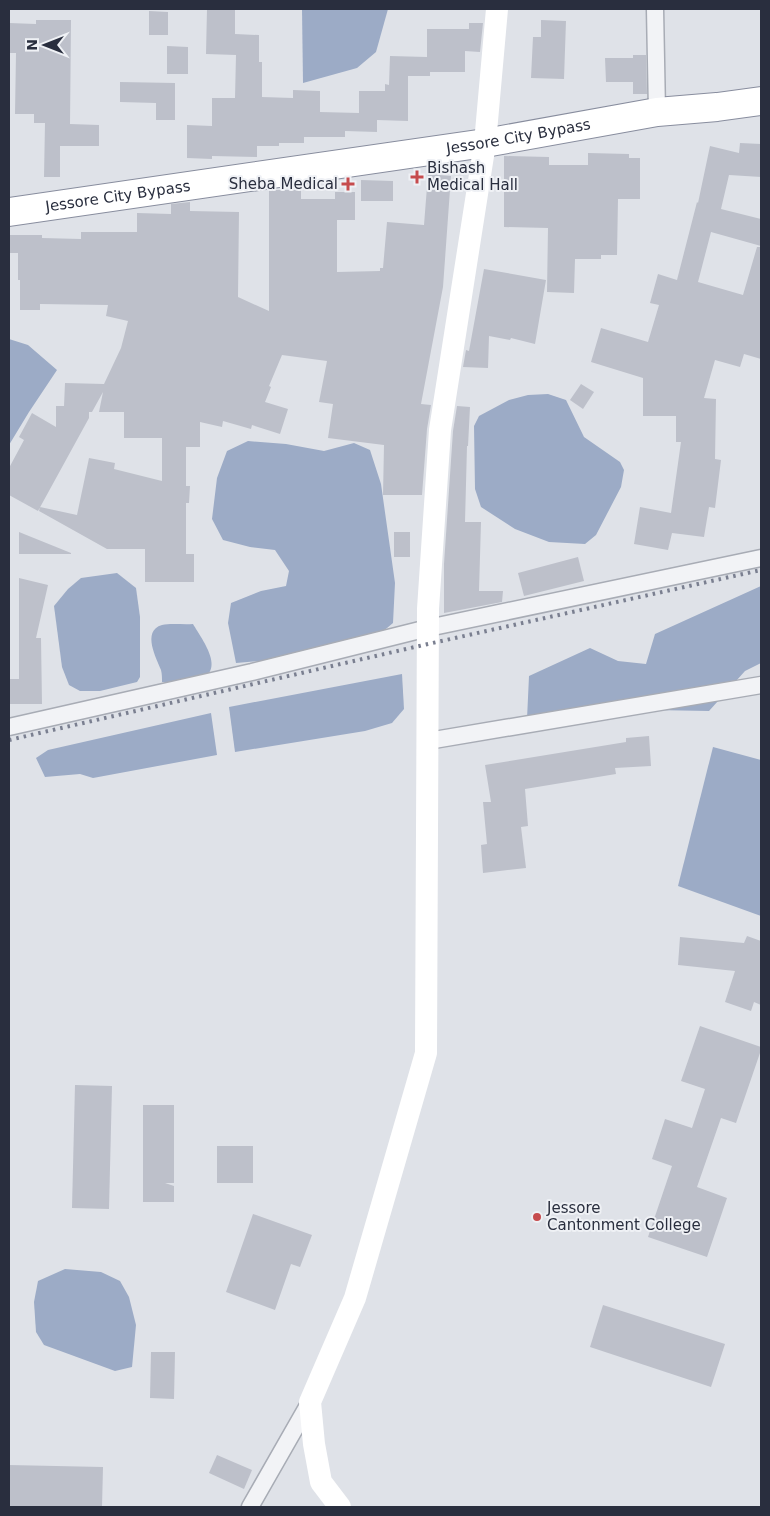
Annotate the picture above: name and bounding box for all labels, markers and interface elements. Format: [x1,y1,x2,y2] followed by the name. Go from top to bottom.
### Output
[20,20,70,70] north arrow
[24,39,40,51] text: N
[444,115,592,158] street label: Jessore City Bypass
[427,159,518,194] place label: Bishash Medical Hall
[411,171,423,183] marker: Bishash Medical Hall
[229,175,338,193] place label: Sheba Medical
[43,177,192,216] street label: Jessore City Bypass
[342,178,354,190] marker: Sheba Medical
[546,1199,701,1234] place label: Jessore Cantonment College
[531,1211,543,1223] marker: Jessore Cantonment College

